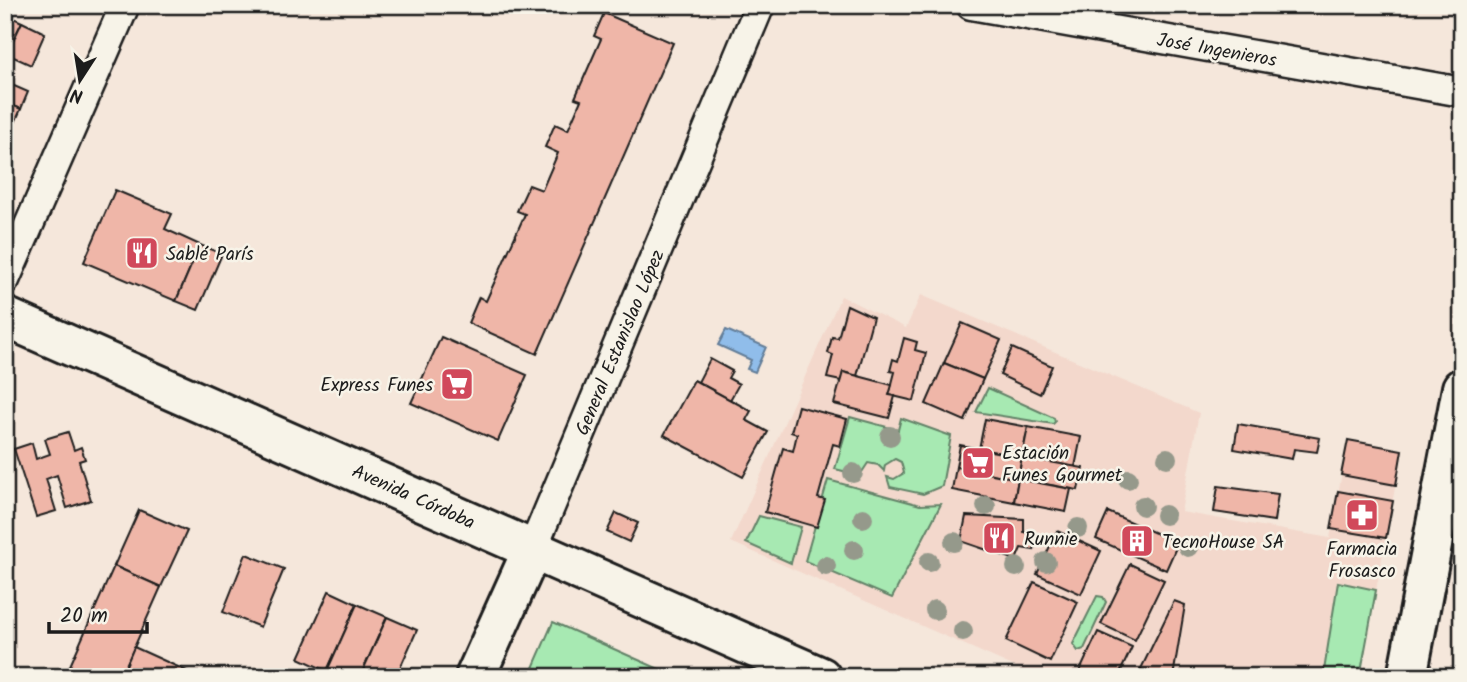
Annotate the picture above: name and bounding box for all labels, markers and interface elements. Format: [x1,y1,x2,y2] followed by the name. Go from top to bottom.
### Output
[1154,26,1279,76] street label: José Ingenieros
[46,46,116,116] north arrow
[68,79,86,111] text: N
[123,234,161,272] restaurant icon: Sablé París
[166,240,254,270] place label: Sablé París
[568,245,674,440] street label: General Estanislao López
[438,365,476,403] supermarket icon: Express Funes
[320,371,433,401] place label: Express Funes
[1002,439,1123,491] place label: Estación Funes Gourmet
[959,444,997,482] supermarket icon: Estación Funes Gourmet
[347,457,480,538] street label: Avenida Córdoba
[1343,496,1381,534] pharmacy icon: Farmacia Frosasco
[980,519,1018,557] restaurant icon: Runnie
[1118,522,1156,560] building icon: TecnoHouse SA
[1024,525,1078,555] place label: Runnie
[1162,528,1284,558] place label: TecnoHouse SA
[1326,535,1398,587] place label: Farmacia Frosasco
[49,591,147,635] scale bar
[60,600,108,633] text: 20 m

